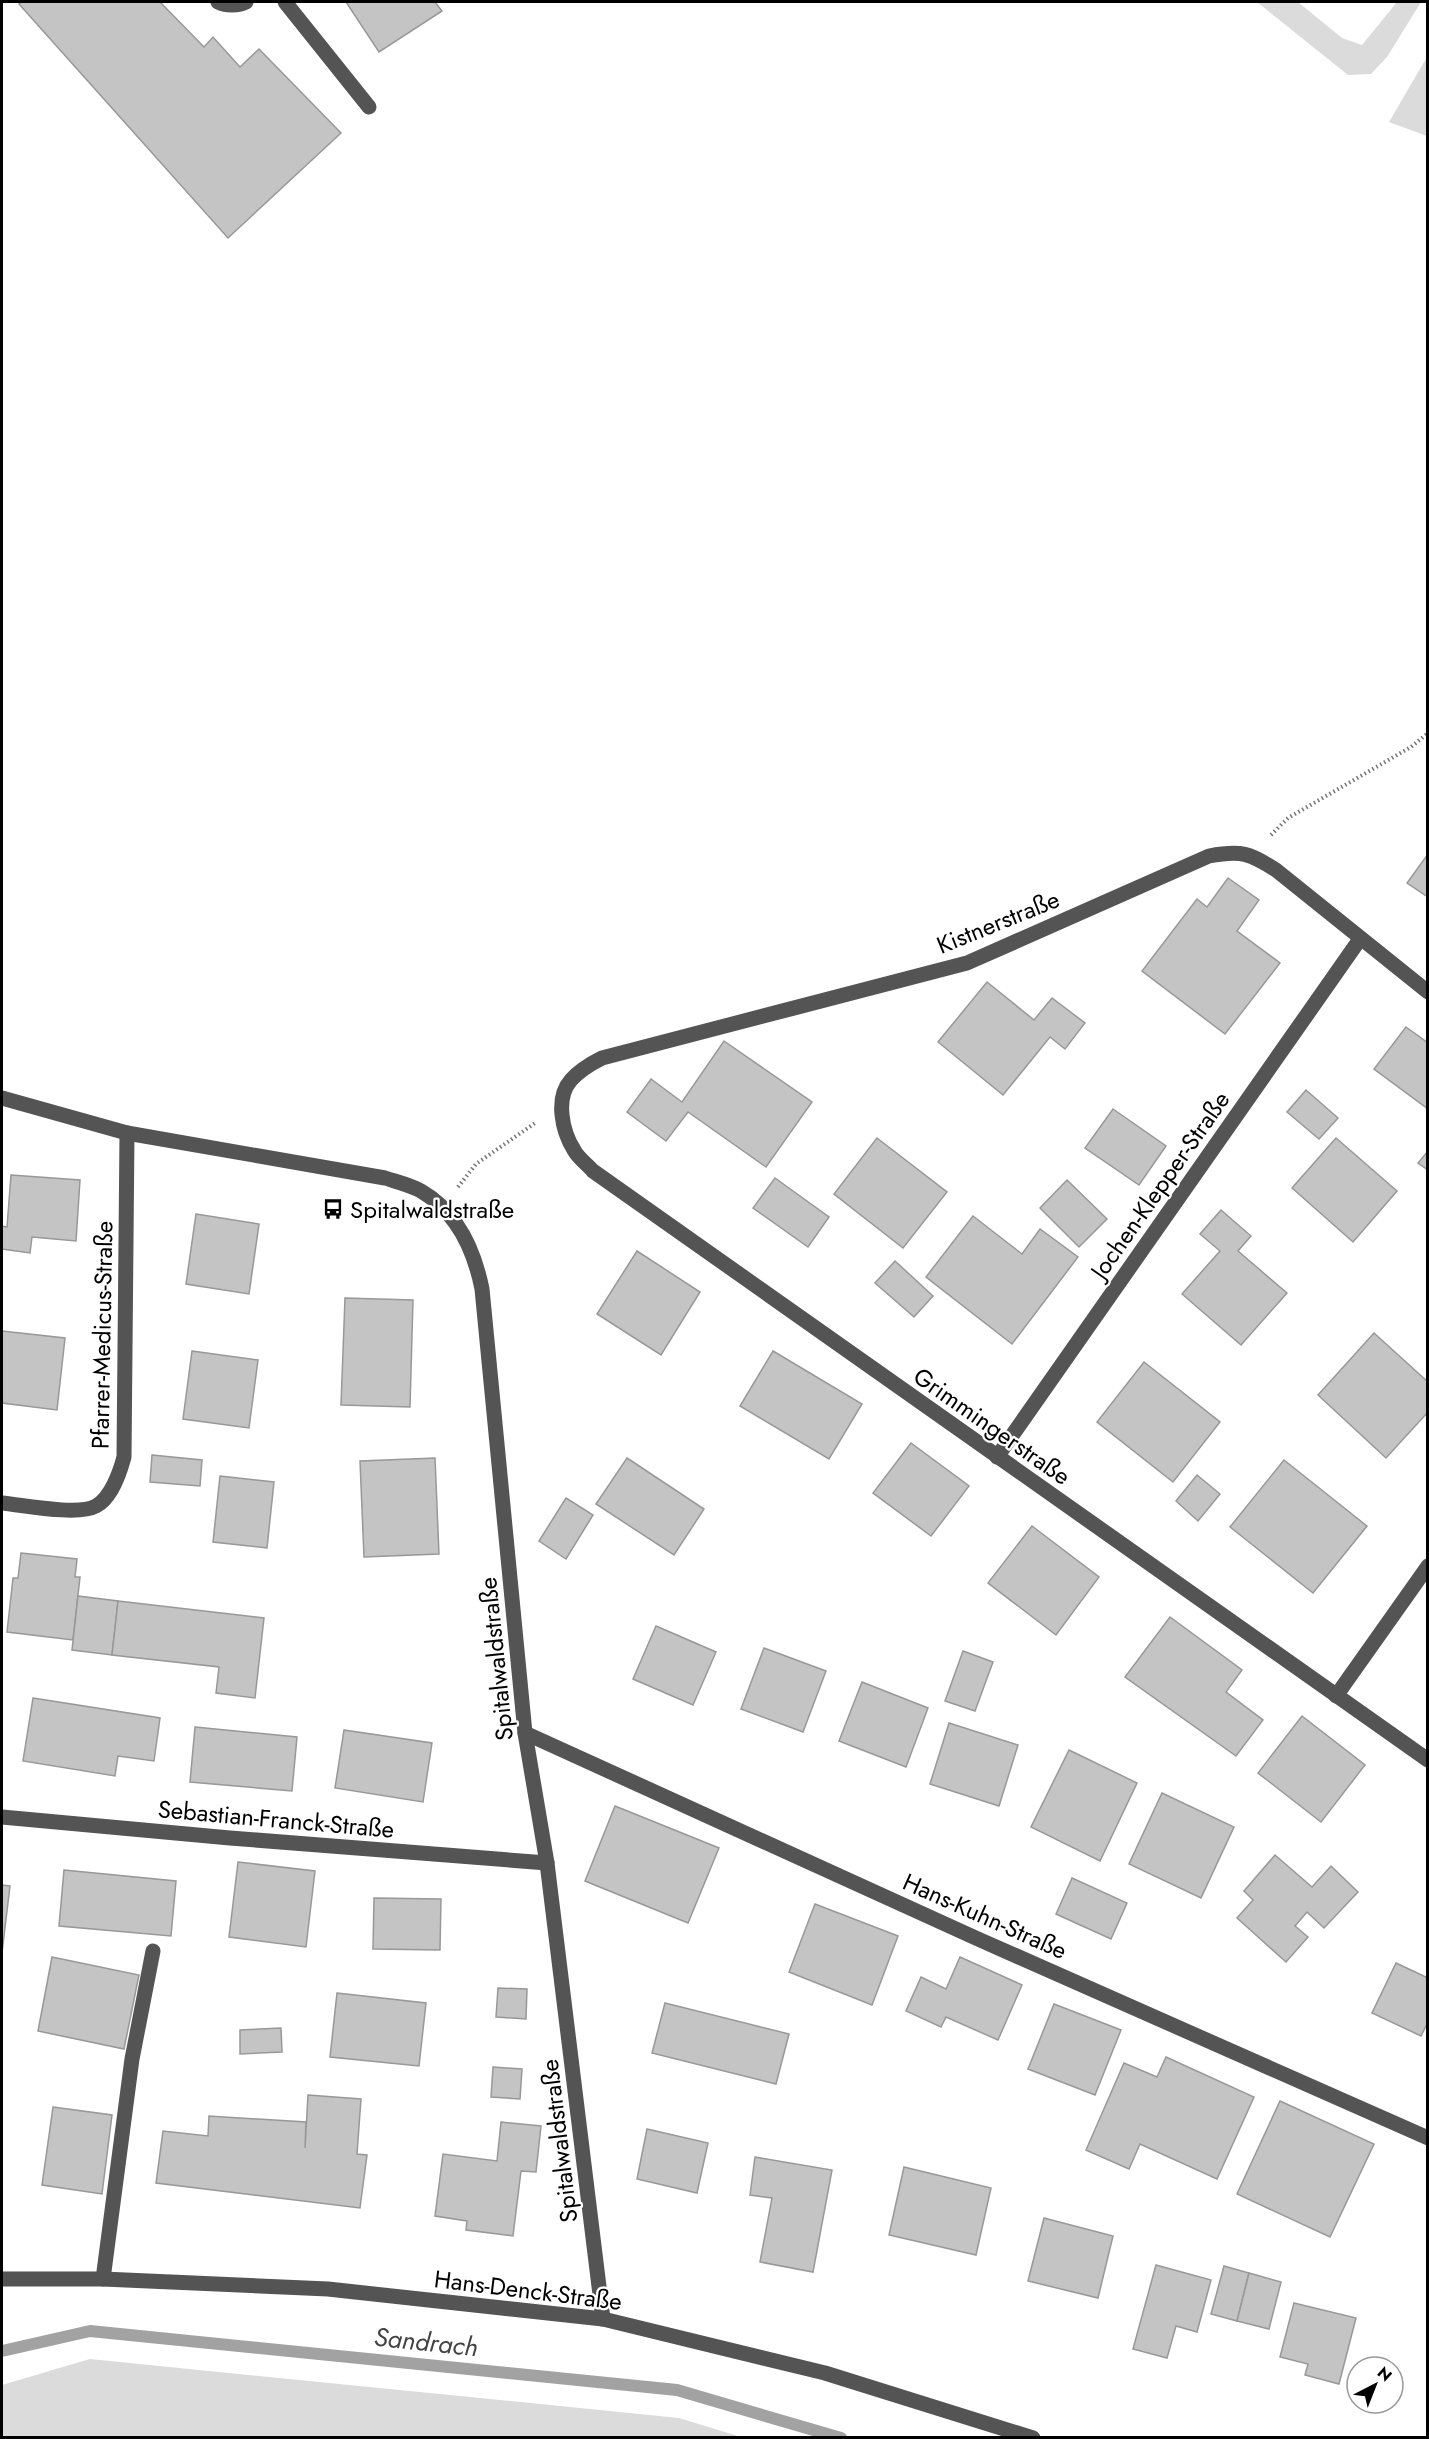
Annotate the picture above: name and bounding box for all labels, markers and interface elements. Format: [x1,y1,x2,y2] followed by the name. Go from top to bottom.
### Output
[931,882,1065,962] street label: Kistnerstraße
[1080,1084,1238,1288] street label: Jochen-Klepper-Straße
[350,1192,514,1227] place label: Spitalwaldstraße
[321,1197,345,1221] bus stop icon: Spitalwaldstraße
[83,1221,121,1449] street label: Pfarrer-Medicus-Straße
[906,1359,1078,1493] street label: Grimmingerstraße
[470,1576,522,1742] street label: Spitalwaldstraße
[156,1791,396,1847] street label: Sebastian-Franck-Straße
[897,1864,1073,1968] street label: Hans-Kuhn-Straße
[532,2057,586,2225] street label: Spitalwaldstraße
[432,2261,624,2319] street label: Hans-Denck-Straße
[372,2318,480,2366] water label: Sandrach
[1345,2355,1405,2415] north arrow
[1372,2361,1397,2387] text: N

